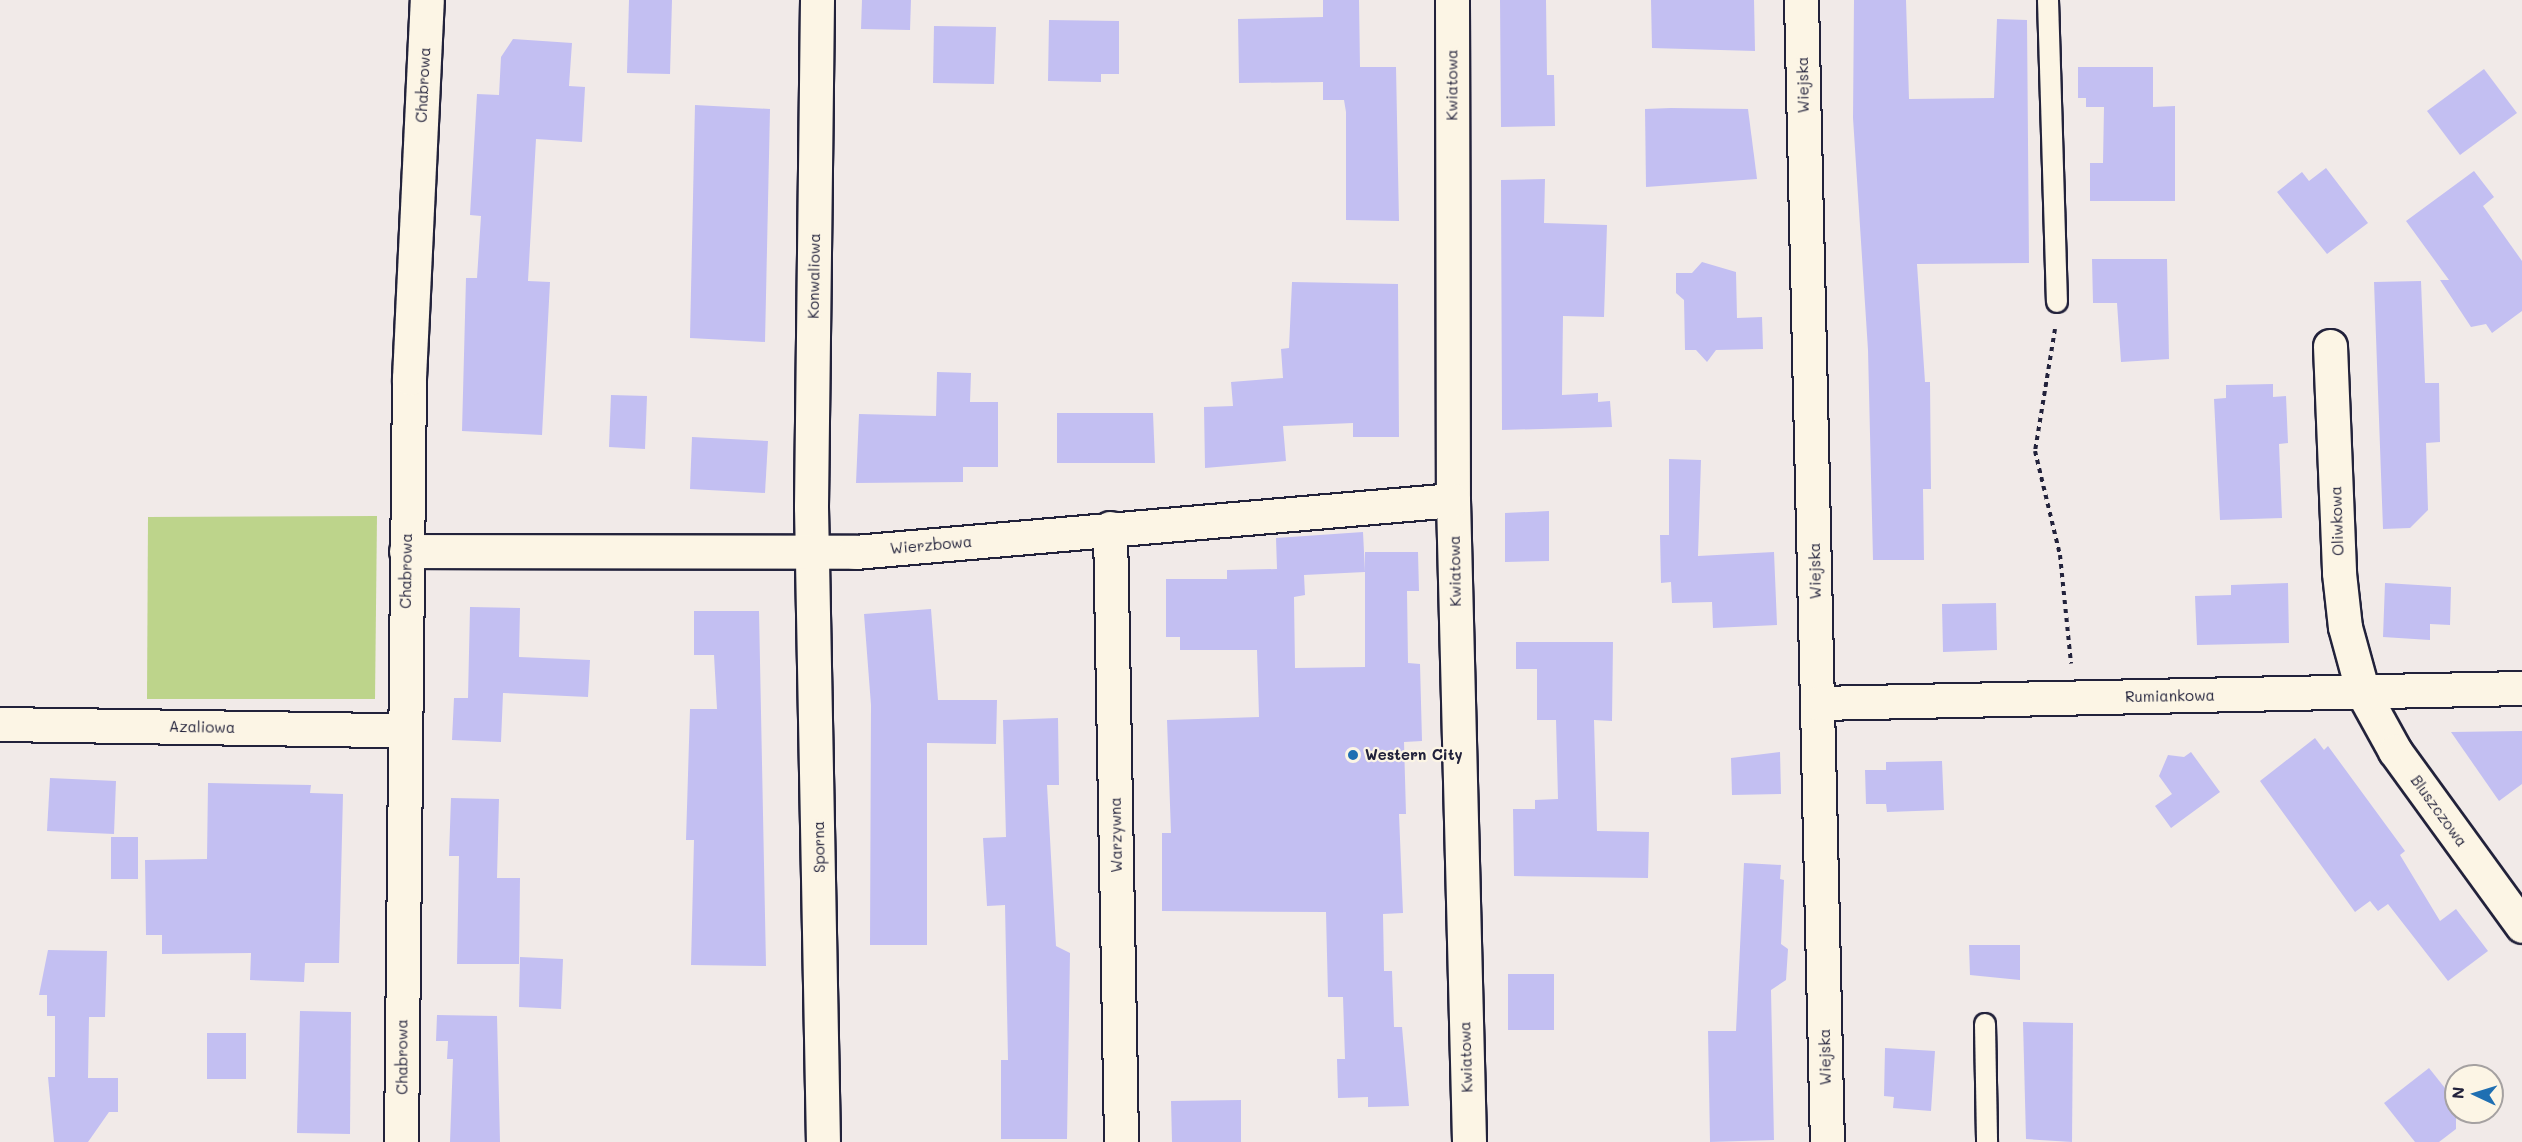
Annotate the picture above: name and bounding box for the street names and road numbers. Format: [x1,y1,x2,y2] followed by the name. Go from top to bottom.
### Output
[412,47,434,123] street label: Chabrowa
[1443,49,1461,121] street label: Kwiatowa
[1794,57,1812,113] street label: Wiejska
[804,233,824,319] street label: Konwaliowa
[2327,486,2347,556] street label: Oliwkowa
[889,532,973,558] street label: Wierzbowa
[396,533,416,609] street label: Chabrowa
[1445,535,1465,607] street label: Kwiatowa
[1806,543,1824,599] street label: Wiejska
[2125,686,2215,706] street label: Rumiankowa
[169,717,235,737] street label: Azaliowa
[2407,772,2471,850] street label: Bluszczowa
[1106,797,1126,873] street label: Warzywna
[810,821,828,873] street label: Sporna
[393,1019,411,1095] street label: Chabrowa
[1456,1021,1476,1093] street label: Kwiatowa
[1816,1029,1834,1085] street label: Wiejska

